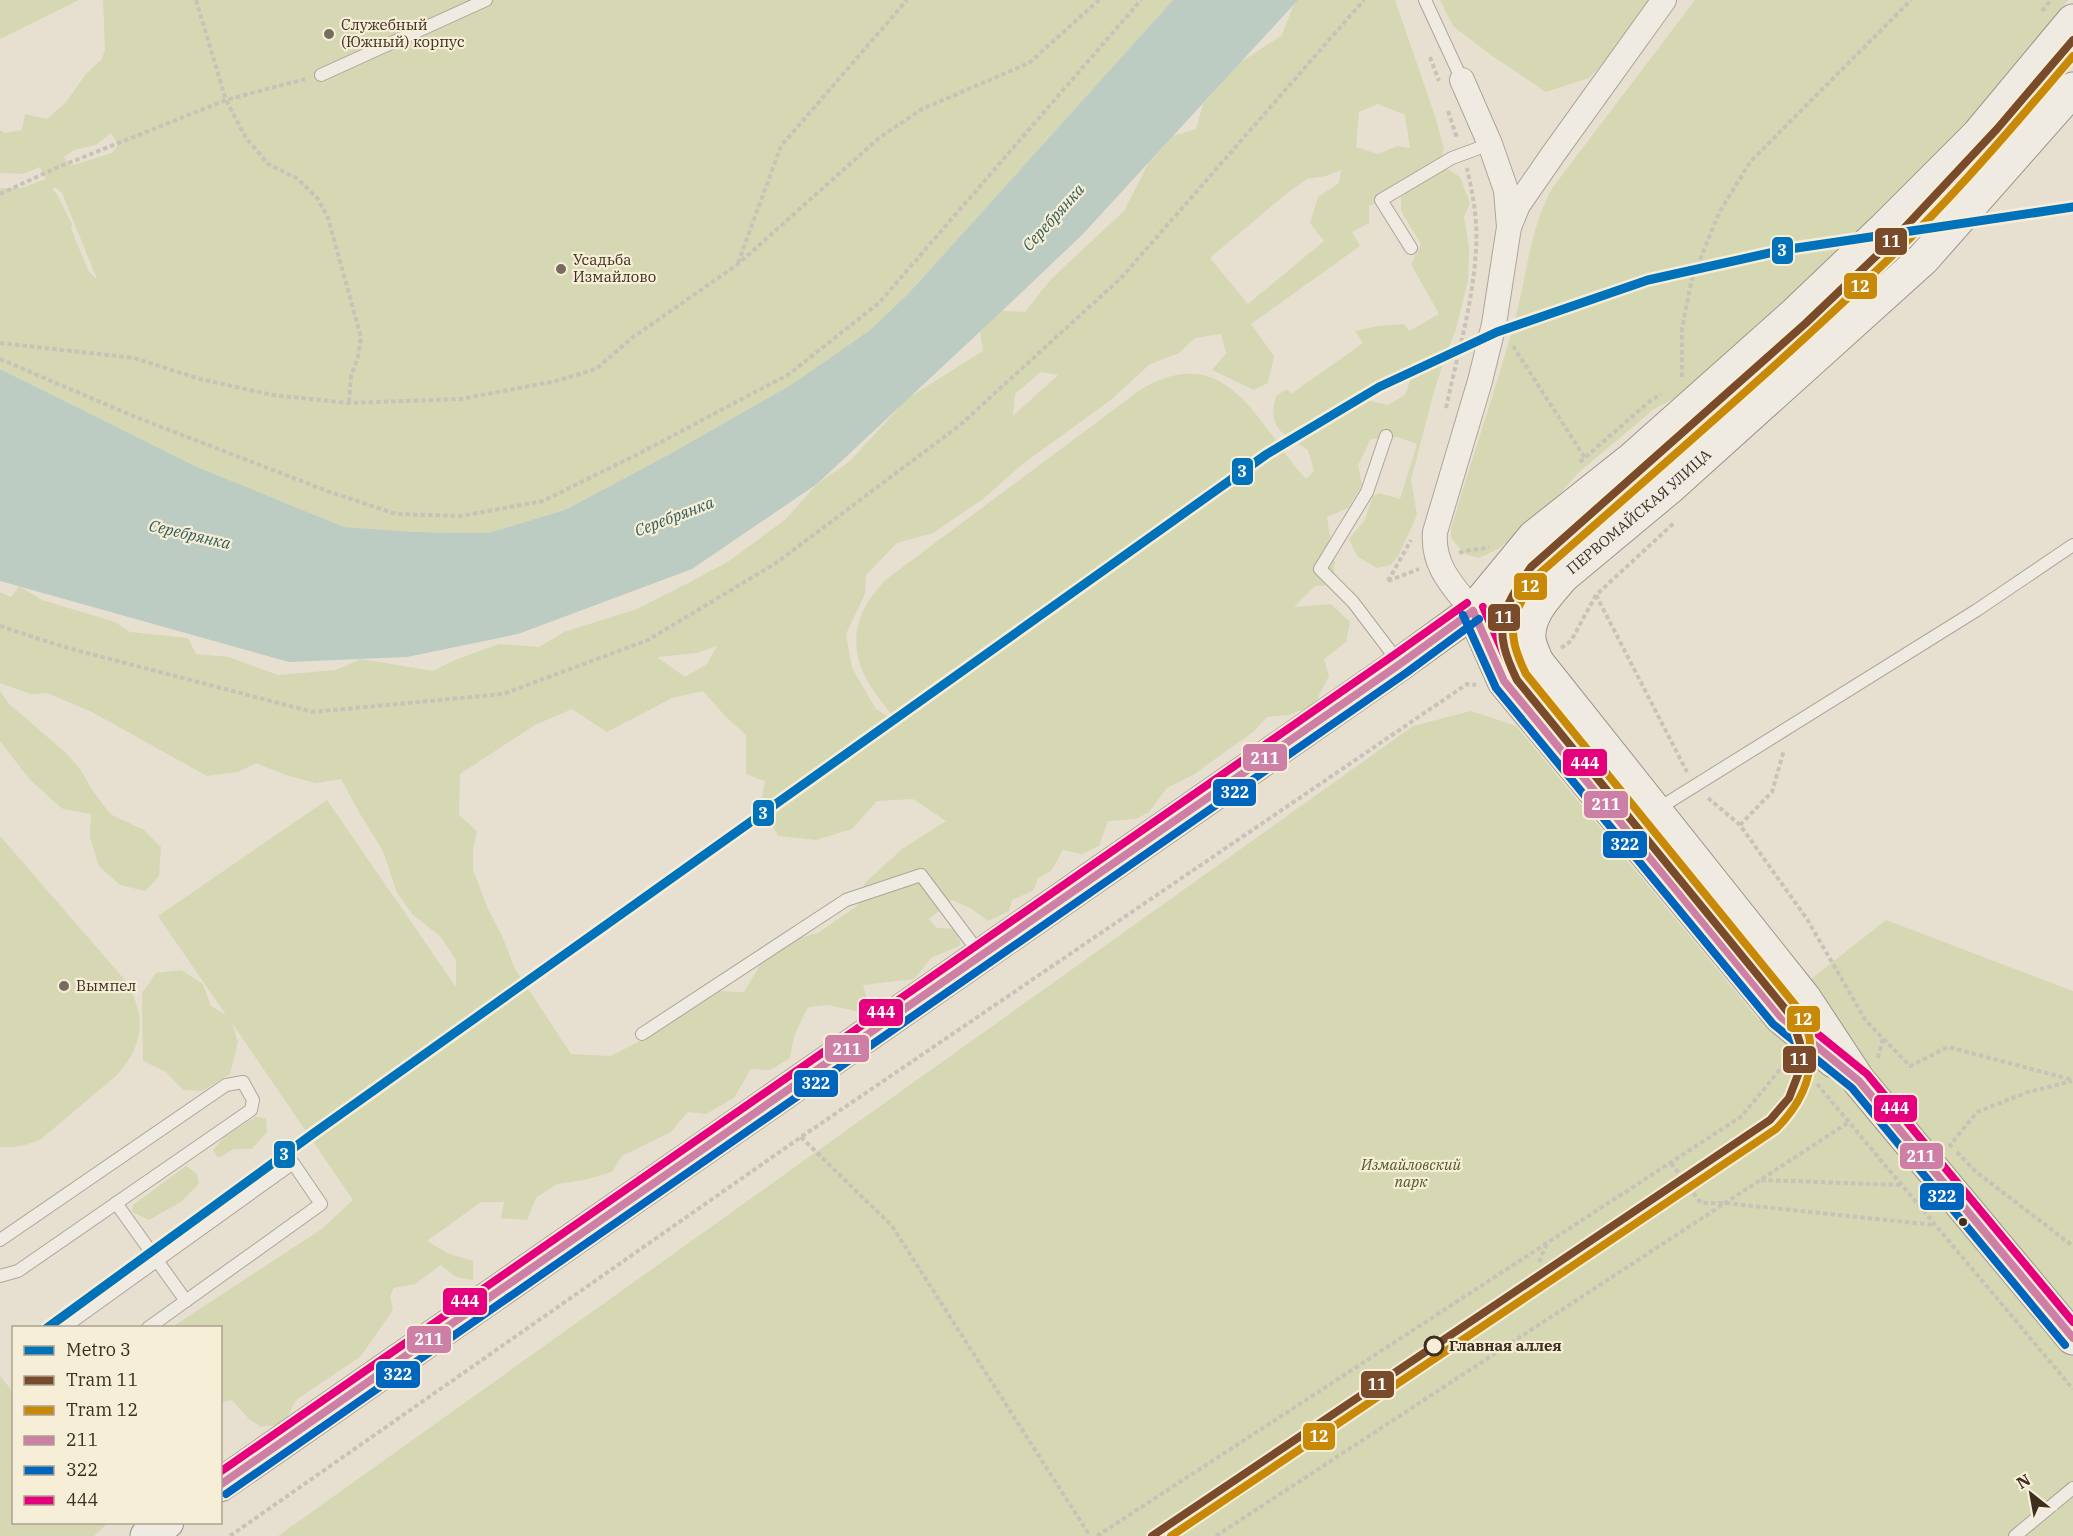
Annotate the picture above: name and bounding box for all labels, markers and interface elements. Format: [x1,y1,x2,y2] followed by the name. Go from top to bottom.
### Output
[341,15,465,51] place label: Служебный (Южный) корпус
[322,27,336,41] marker: Служебный (Южный) корпус
[1018,179,1088,255] water label: Серебрянка
[1874,227,1908,256] line badge: 11
[1881,231,1901,251] text: 11
[1771,236,1794,265] line badge: 3
[1777,240,1787,260] text: 3
[573,250,656,286] place label: Усадьба Измайлово
[554,262,568,276] marker: Усадьба Измайлово
[1843,272,1878,300] line badge: 12
[1850,276,1870,296] text: 12
[1563,444,1715,578] street label: ПЕРВОМАЙСКАЯ УЛИЦА
[1231,457,1254,486] line badge: 3
[1237,461,1247,481] text: 3
[632,492,717,540] water label: Серебрянка
[147,515,233,553] water label: Серебрянка
[1513,572,1548,601] line badge: 12
[1520,576,1540,596] text: 12
[1487,603,1521,632] line badge: 11
[1494,607,1514,627] text: 11
[1242,743,1288,772] line badge: 211
[1251,748,1279,768] text: 211
[1562,748,1608,777] line badge: 444
[1571,753,1600,773] text: 444
[1212,778,1257,807] line badge: 322
[1221,782,1249,802] text: 322
[1583,790,1629,819] line badge: 211
[1592,794,1620,814] text: 211
[752,799,775,827] line badge: 3
[758,803,768,823] text: 3
[1602,830,1648,859] line badge: 322
[1611,834,1639,854] text: 322
[76,976,136,995] place label: Вымпел
[57,979,71,993] marker: Вымпел
[858,998,904,1027] line badge: 444
[867,1002,896,1022] text: 444
[1786,1005,1821,1033] line badge: 12
[1793,1009,1813,1029] text: 12
[824,1034,870,1063] line badge: 211
[833,1039,861,1059] text: 211
[1782,1045,1817,1074] line badge: 11
[1789,1049,1809,1069] text: 11
[793,1069,839,1098] line badge: 322
[802,1073,830,1093] text: 322
[1873,1094,1918,1123] line badge: 444
[1881,1098,1910,1118] text: 444
[273,1140,296,1169] line badge: 3
[1899,1142,1944,1170] line badge: 211
[279,1144,289,1164] text: 3
[1907,1146,1935,1166] text: 211
[1360,1155,1461,1191] park label: Измайловский парк
[1919,1182,1965,1211] line badge: 322
[1928,1186,1956,1206] text: 322
[1957,1216,1969,1228] unlabelled marker
[442,1287,488,1316] line badge: 444
[451,1291,480,1311] text: 444
[406,1325,452,1354] line badge: 211
[12,1326,222,1524] legend
[415,1329,443,1349] text: 211
[1424,1336,1444,1356] marker: Главная аллея
[1449,1336,1562,1355] place label: Главная аллея
[66,1338,131,1361] text: Metro 3
[375,1360,421,1389] line badge: 322
[384,1364,412,1384] text: 322
[66,1368,138,1391] text: Tram 11
[1360,1370,1395,1399] line badge: 11
[1367,1374,1387,1394] text: 11
[66,1398,138,1421] text: Tram 12
[1302,1422,1336,1451] line badge: 12
[1309,1426,1329,1446] text: 12
[66,1428,98,1451] text: 211
[66,1458,98,1481] text: 322
[2001,1464,2061,1524] north arrow
[2013,1469,2034,1493] text: N
[66,1488,98,1511] text: 444

